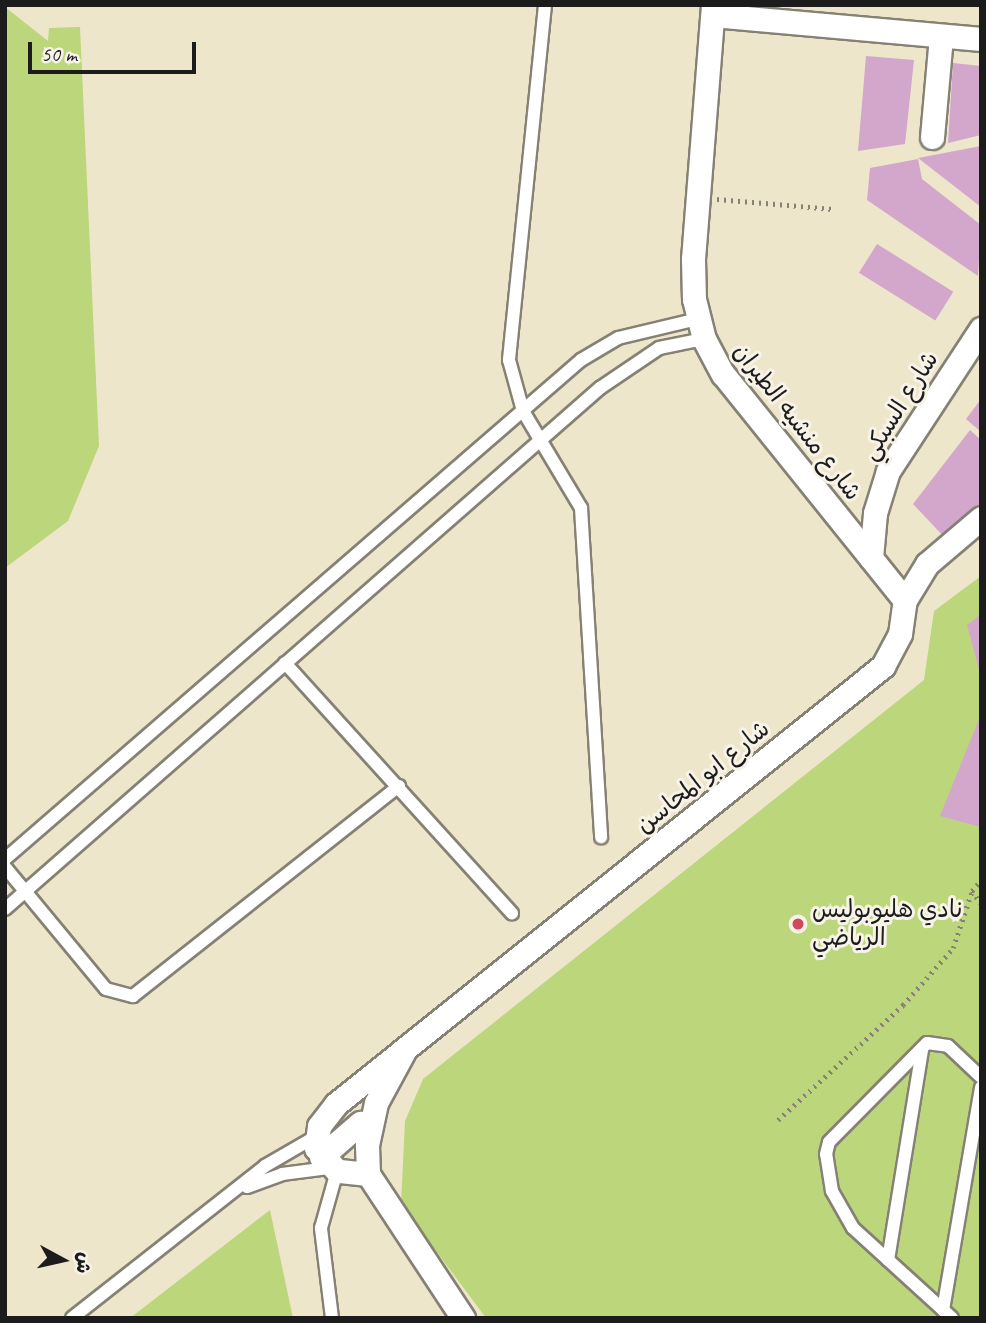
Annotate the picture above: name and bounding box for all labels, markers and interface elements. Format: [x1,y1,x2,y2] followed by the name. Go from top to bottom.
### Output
[32,28,200,72] scale bar
[41,41,77,67] text: 50 m
[727,338,867,506] street label: شارع منشيه الطيران
[855,346,945,466] street label: شارع السبكي
[631,714,775,840] street label: شارع ابو المحاسن
[812,896,962,952] place label: نادي هليوبوليس الرياضي
[790,916,806,932] marker: نادي هليوبوليس الرياضي
[28,1225,98,1295] north arrow
[70,1251,97,1275] text: ش

